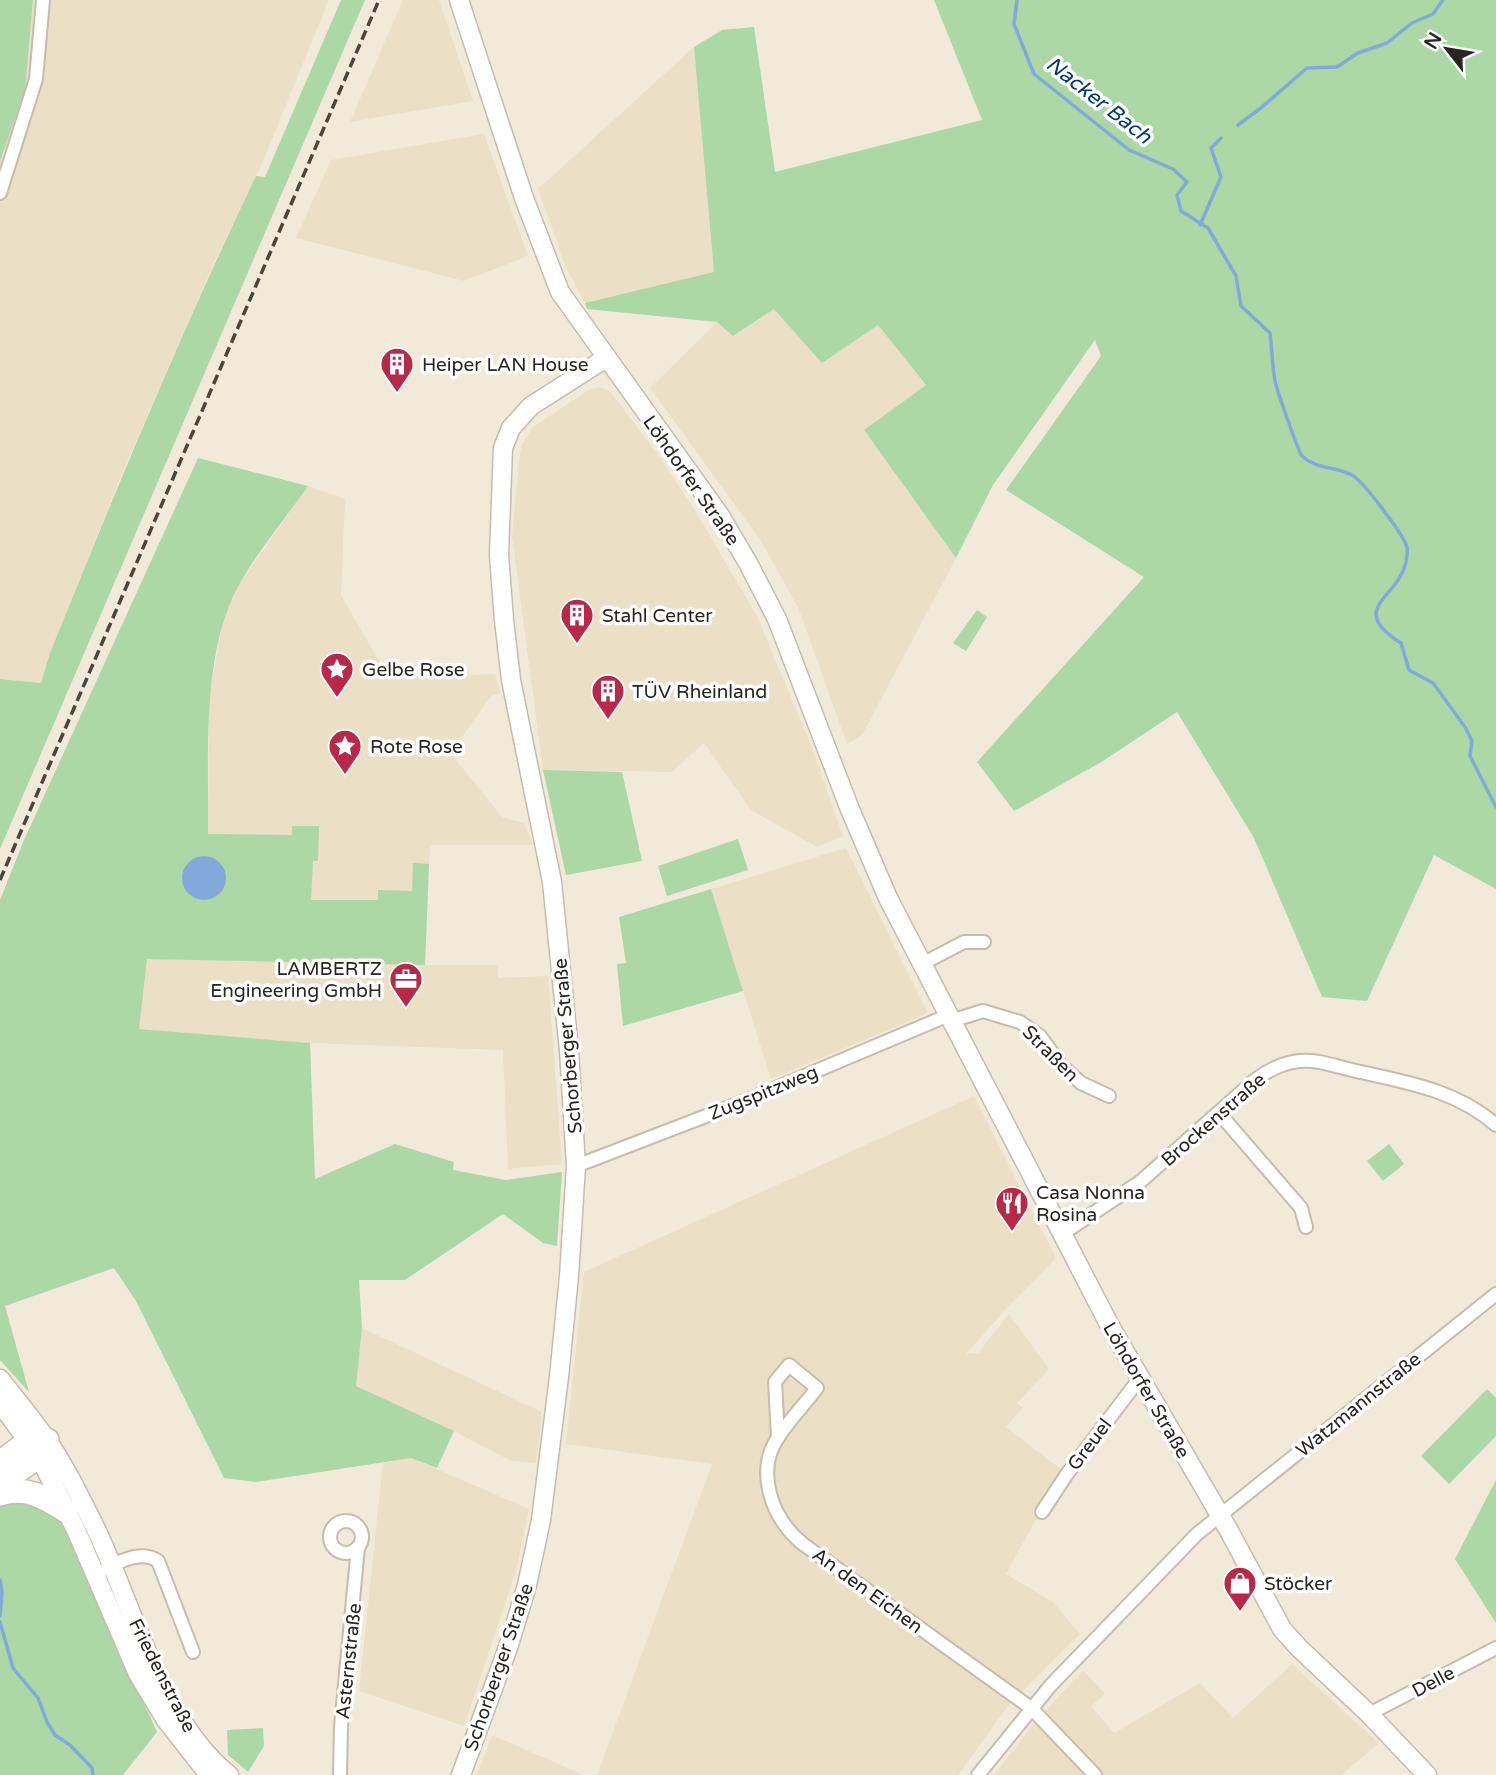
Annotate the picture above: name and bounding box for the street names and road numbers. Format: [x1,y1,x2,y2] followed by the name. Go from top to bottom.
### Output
[638,411,744,550] street label: Löhdorfer Straße
[549,957,587,1134] street label: Schorberger Straße
[1018,1021,1083,1086] street label: Straßen
[706,1061,821,1125] street label: Zugspitzweg
[1157,1069,1270,1171] street label: Brockenstraße
[1098,1319,1194,1462] street label: Löhdorfer Straße
[1292,1348,1425,1462] street label: Watzmannstraße
[1063,1414,1116,1475] street label: Greuel
[808,1543,927,1638] street label: An den Eichen
[460,1581,538,1754] street label: Schorberger Straße
[332,1602,366,1720] street label: Asternstraße
[124,1615,200,1736] street label: Friedenstraße
[1408,1662,1458,1702] street label: Delle

